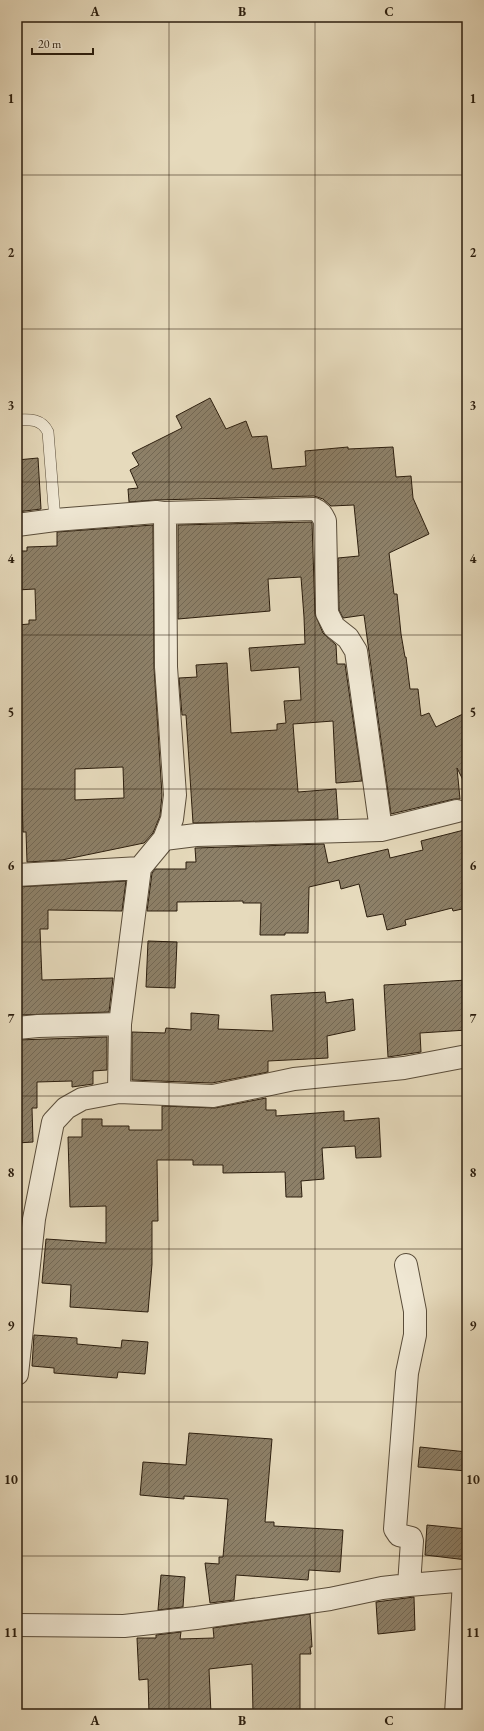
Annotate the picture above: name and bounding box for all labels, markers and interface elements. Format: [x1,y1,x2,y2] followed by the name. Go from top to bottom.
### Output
[89,3,100,20] text: A
[238,3,246,20] text: B
[384,3,394,20] text: C
[32,30,93,56] scale bar
[38,36,62,52] text: 20 m
[8,90,15,107] text: 1
[470,90,477,107] text: 1
[8,244,15,261] text: 2
[470,244,477,261] text: 2
[8,397,15,414] text: 3
[470,397,477,414] text: 3
[8,550,15,567] text: 4
[470,550,477,567] text: 4
[8,704,14,721] text: 5
[470,704,476,721] text: 5
[8,857,15,874] text: 6
[470,857,477,874] text: 6
[8,1010,15,1027] text: 7
[470,1010,477,1027] text: 7
[8,1164,15,1181] text: 8
[470,1164,477,1181] text: 8
[8,1317,15,1334] text: 9
[470,1317,477,1334] text: 9
[4,1471,18,1488] text: 10
[466,1471,480,1488] text: 10
[4,1624,18,1641] text: 11
[466,1624,480,1641] text: 11
[89,1712,100,1729] text: A
[238,1712,246,1729] text: B
[384,1712,394,1729] text: C

